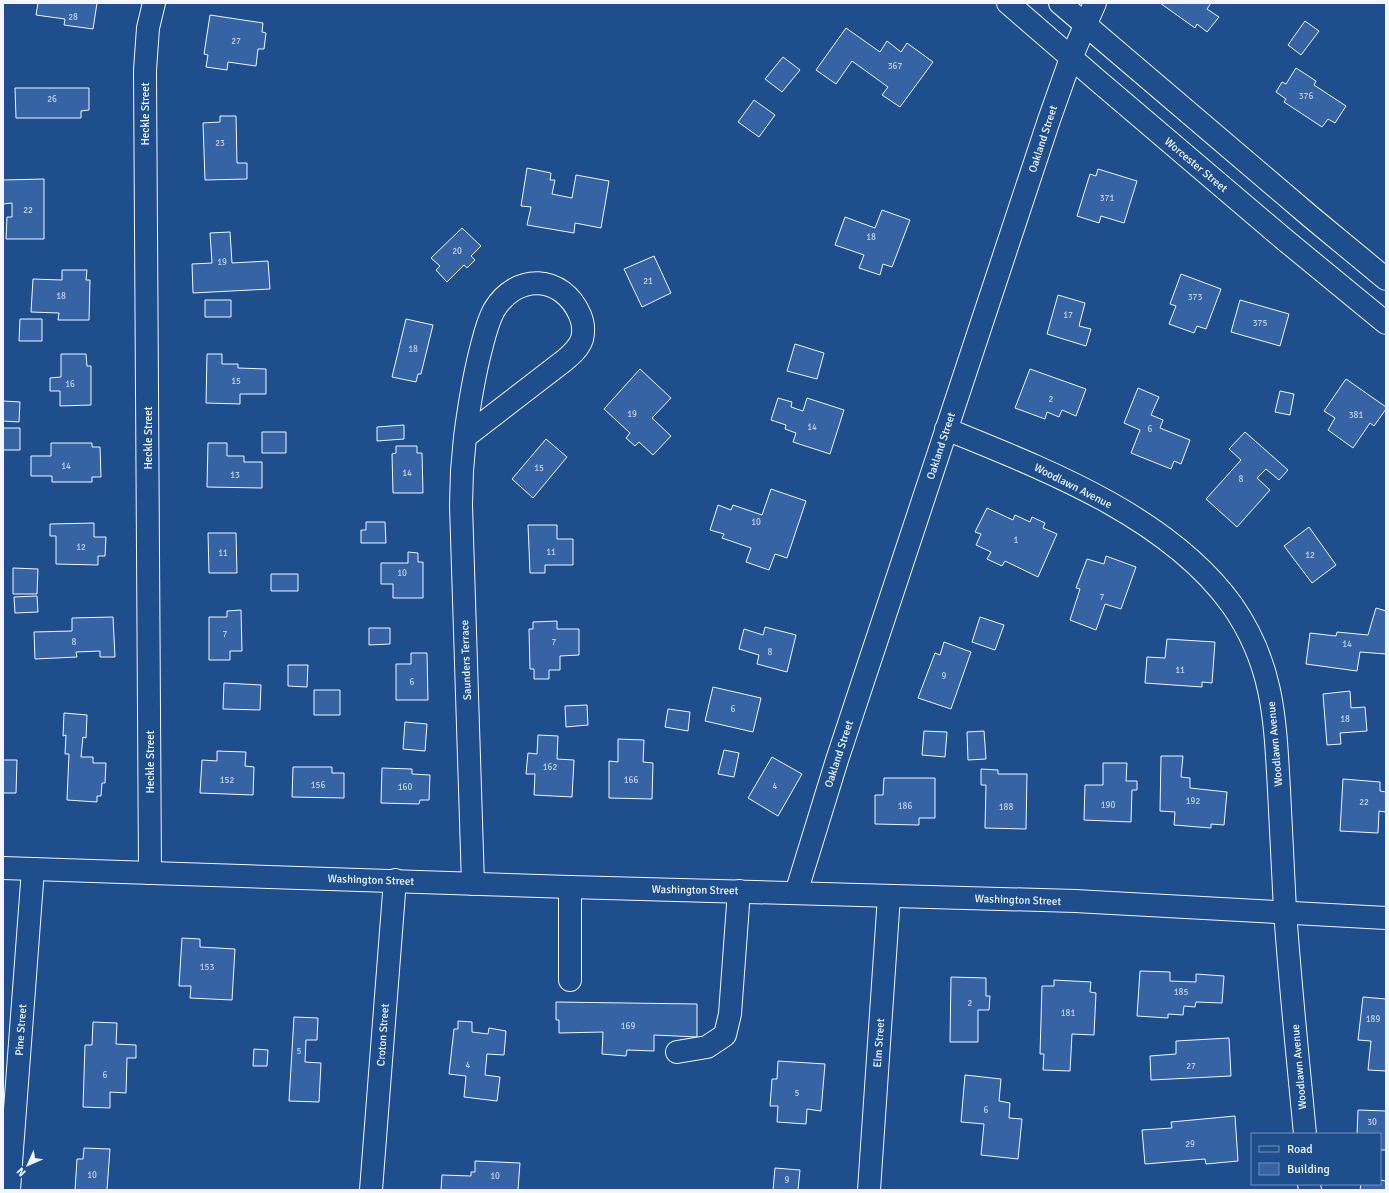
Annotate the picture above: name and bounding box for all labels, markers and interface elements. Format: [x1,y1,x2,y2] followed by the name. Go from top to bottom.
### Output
[68,12,78,23] house number: 28
[231,36,241,47] house number: 27
[888,61,902,72] house number: 367
[139,82,152,146] street label: Heckle Street
[1299,91,1313,102] house number: 376
[47,94,57,105] house number: 26
[1026,104,1060,174] street label: Oakland Street
[1162,135,1230,195] street label: Worcester Street
[215,138,225,149] house number: 23
[1100,193,1114,204] house number: 371
[23,205,33,216] house number: 22
[866,232,876,243] house number: 18
[452,246,462,257] house number: 20
[217,257,227,268] house number: 19
[643,276,653,287] house number: 21
[56,291,66,302] house number: 18
[1188,292,1202,303] house number: 373
[1063,310,1073,321] house number: 17
[1253,318,1267,329] house number: 375
[408,344,418,355] house number: 18
[231,376,241,387] house number: 15
[65,379,75,390] house number: 16
[1049,394,1054,405] house number: 2
[142,406,155,470] street label: Heckle Street
[627,409,637,420] house number: 19
[1349,410,1363,421] house number: 381
[924,411,958,481] street label: Oakland Street
[807,422,817,433] house number: 14
[1148,424,1153,435] house number: 6
[61,461,71,472] house number: 14
[1032,461,1114,511] street label: Woodlawn Avenue
[534,463,544,474] house number: 15
[402,468,412,479] house number: 14
[230,470,240,481] house number: 13
[1239,474,1244,485] house number: 8
[751,517,761,528] house number: 10
[1014,535,1019,546] house number: 1
[76,542,86,553] house number: 12
[546,547,556,558] house number: 11
[218,548,228,559] house number: 11
[1305,550,1315,561] house number: 12
[397,568,407,579] house number: 10
[1100,592,1105,603] house number: 7
[458,620,474,700] street label: Saunders Terrace
[223,629,228,640] house number: 7
[72,637,77,648] house number: 8
[552,637,557,648] house number: 7
[1342,639,1352,650] house number: 14
[768,647,773,658] house number: 8
[1175,665,1185,676] house number: 11
[942,671,947,682] house number: 9
[410,677,415,688] house number: 6
[1265,701,1285,787] street label: Woodlawn Avenue
[731,704,736,715] house number: 6
[1340,714,1350,725] house number: 18
[822,719,856,789] street label: Oakland Street
[144,730,157,794] street label: Heckle Street
[543,762,557,773] house number: 162
[220,775,234,786] house number: 152
[624,775,638,786] house number: 166
[311,780,325,791] house number: 156
[773,781,778,792] house number: 4
[398,782,412,793] house number: 160
[1186,796,1200,807] house number: 192
[1359,797,1369,808] house number: 22
[1101,800,1115,811] house number: 190
[898,801,912,812] house number: 186
[999,802,1013,813] house number: 188
[327,872,415,888] street label: Washington Street
[652,883,739,897] street label: Washington Street
[974,892,1062,908] street label: Washington Street
[200,962,214,973] house number: 153
[1174,987,1188,998] house number: 185
[968,998,973,1009] house number: 2
[374,1003,392,1067] street label: Croton Street
[13,1004,29,1056] street label: Pine Street
[1061,1008,1075,1019] house number: 181
[1366,1014,1380,1025] house number: 189
[871,1018,887,1068] street label: Elm Street
[621,1021,635,1032] house number: 169
[1289,1024,1309,1110] street label: Woodlawn Avenue
[297,1046,302,1057] house number: 5
[466,1060,471,1071] house number: 4
[1186,1061,1196,1072] house number: 27
[103,1070,108,1081] house number: 6
[795,1088,800,1099] house number: 5
[984,1105,989,1116] house number: 6
[1367,1117,1377,1128] house number: 30
[1251,1133,1381,1185] legend
[1185,1139,1195,1150] house number: 29
[1287,1142,1313,1157] text: Road
[8,1145,48,1185] north arrow
[1287,1162,1330,1177] text: Building
[14,1164,29,1179] text: N
[87,1170,97,1181] house number: 10
[490,1171,500,1182] house number: 10
[785,1175,790,1186] house number: 9

